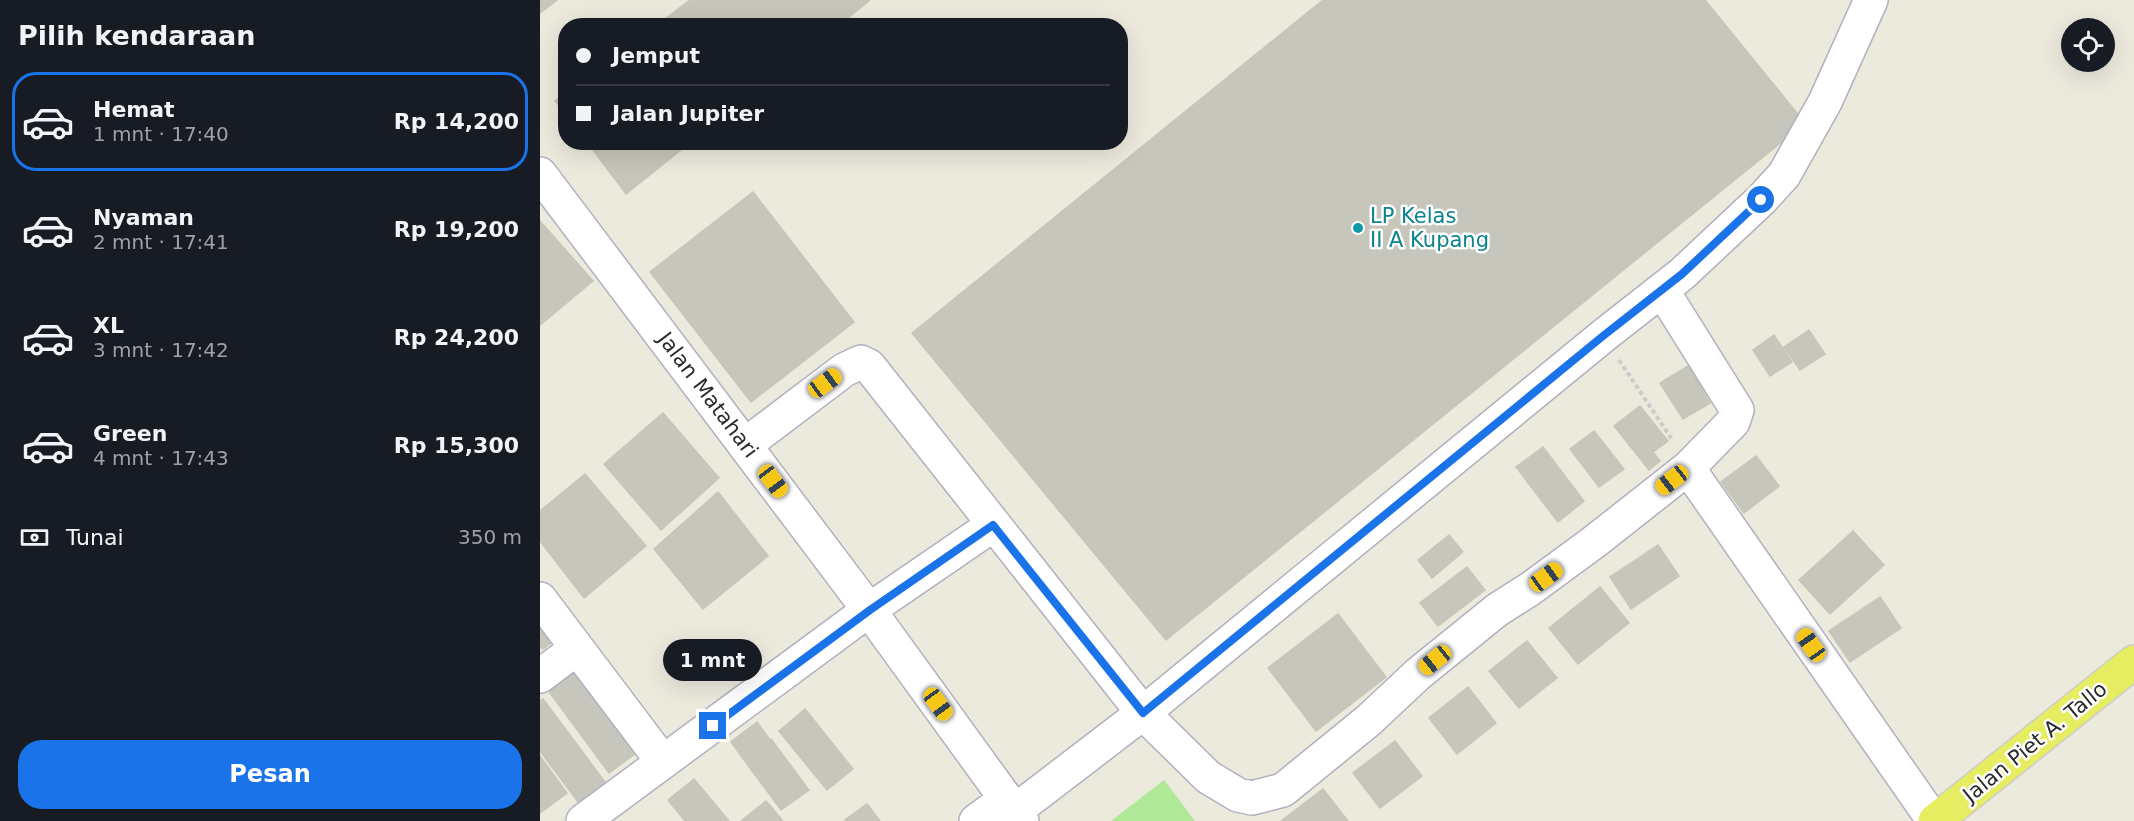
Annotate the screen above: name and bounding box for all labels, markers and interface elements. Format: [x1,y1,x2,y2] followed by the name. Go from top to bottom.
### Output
[2061,18,2115,72] map controls
[2061,18,2115,72] button: locate
[18,20,255,51] text: Pilih kendaraan
[612,43,700,68] text: Jemput
[21,95,75,149] icon: car
[93,97,175,122] text: Hemat
[612,101,764,126] text: Jalan Jupiter
[394,109,519,134] text: Rp 14,200
[93,122,229,146] text: 1 mnt · 17:40
[1747,186,1774,213] route start
[21,203,75,257] icon: car
[1370,204,1489,252] place label: LP Kelas II A Kupang
[93,205,194,230] text: Nyaman
[394,217,519,242] text: Rp 19,200
[1351,221,1365,235] marker: LP Kelas II A Kupang
[93,230,229,254] text: 2 mnt · 17:41
[21,311,75,365] icon: car
[93,313,124,338] text: XL
[394,325,519,350] text: Rp 24,200
[652,326,763,462] street label: Jalan Matahari
[93,338,229,362] text: 3 mnt · 17:42
[805,365,845,401] car
[21,419,75,473] icon: car
[93,421,167,446] text: Green
[394,433,519,458] text: Rp 15,300
[93,446,229,470] text: 4 mnt · 17:43
[755,461,791,501] car
[1652,462,1692,498] car
[18,521,51,554] icon: cash
[66,525,124,550] text: Tunai
[458,525,522,549] text: 350 m
[1526,559,1566,595] car
[1793,625,1829,665] car
[664,639,762,681] callout: 1 mnt
[1415,642,1455,678] car
[680,648,745,672] text: 1 mnt
[1957,677,2112,809] street label: Jalan Piet A. Tallo
[920,684,956,724] car
[699,712,726,739] route end
[18,740,522,809] button: Pesan

